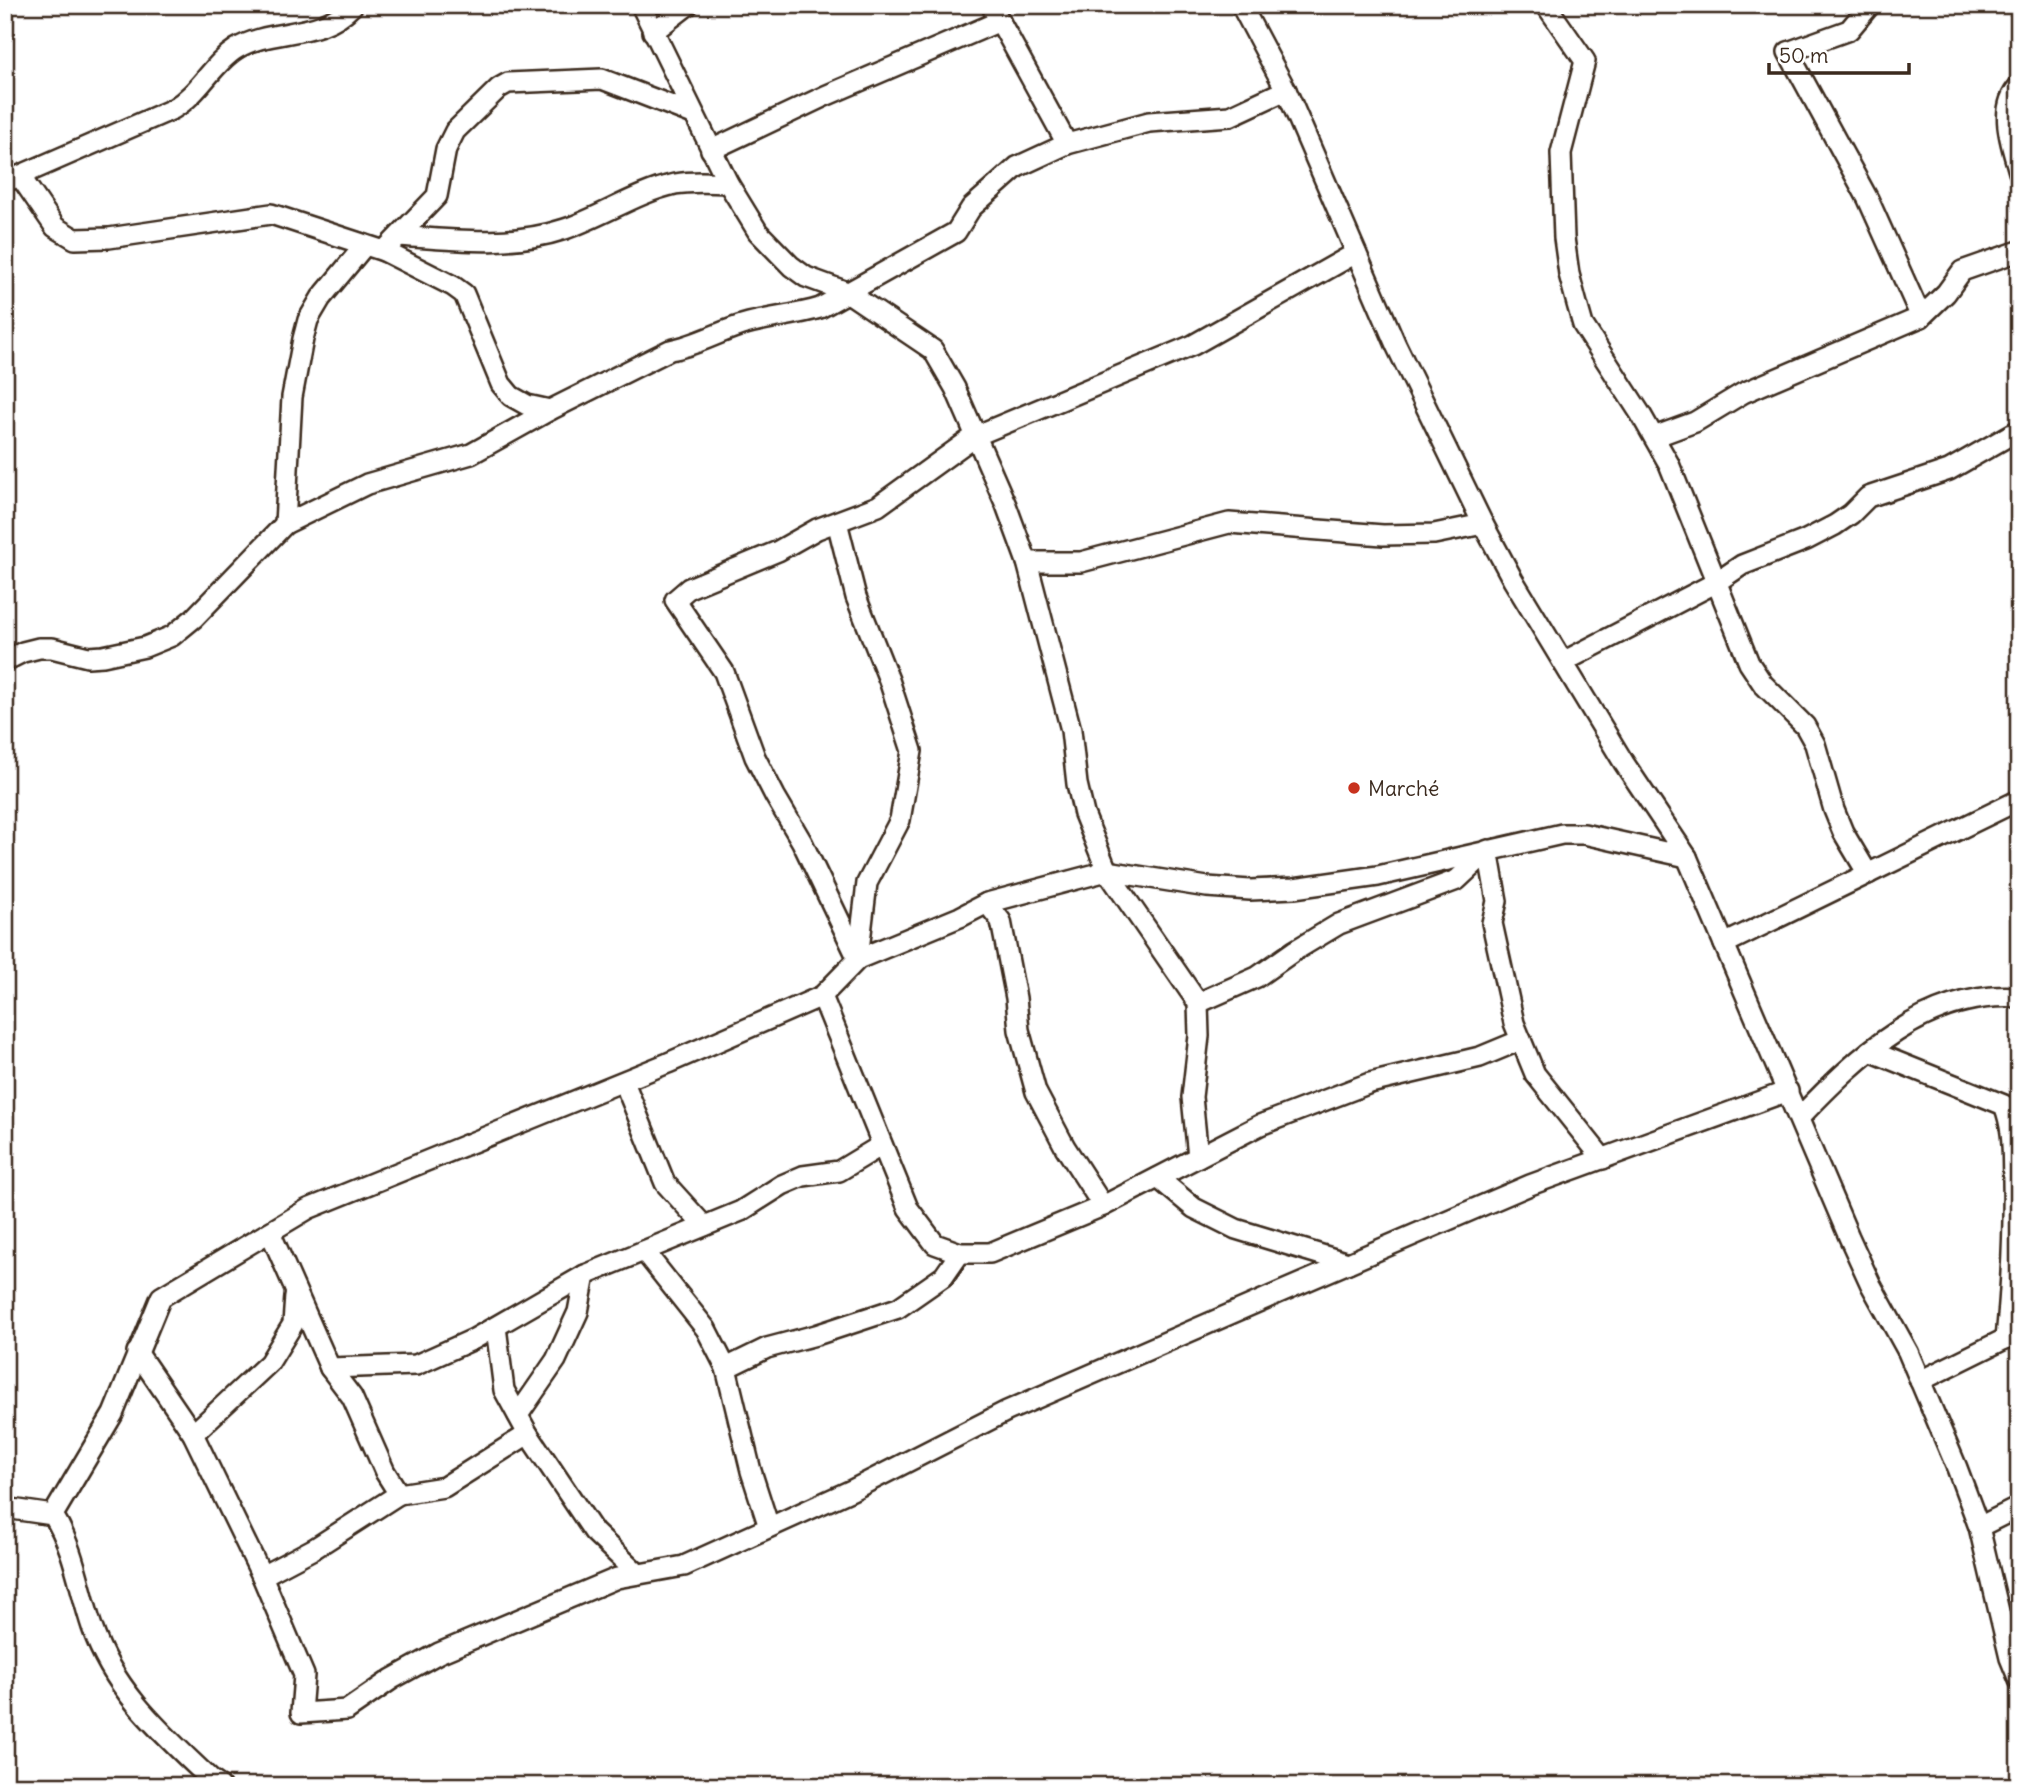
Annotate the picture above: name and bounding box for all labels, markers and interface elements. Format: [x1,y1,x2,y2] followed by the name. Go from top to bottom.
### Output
[1769,32,1909,76] scale bar
[1779,42,1828,69] text: 50 m
[1368,775,1439,802] place label: Marché
[1346,780,1362,796] marker: Marché

